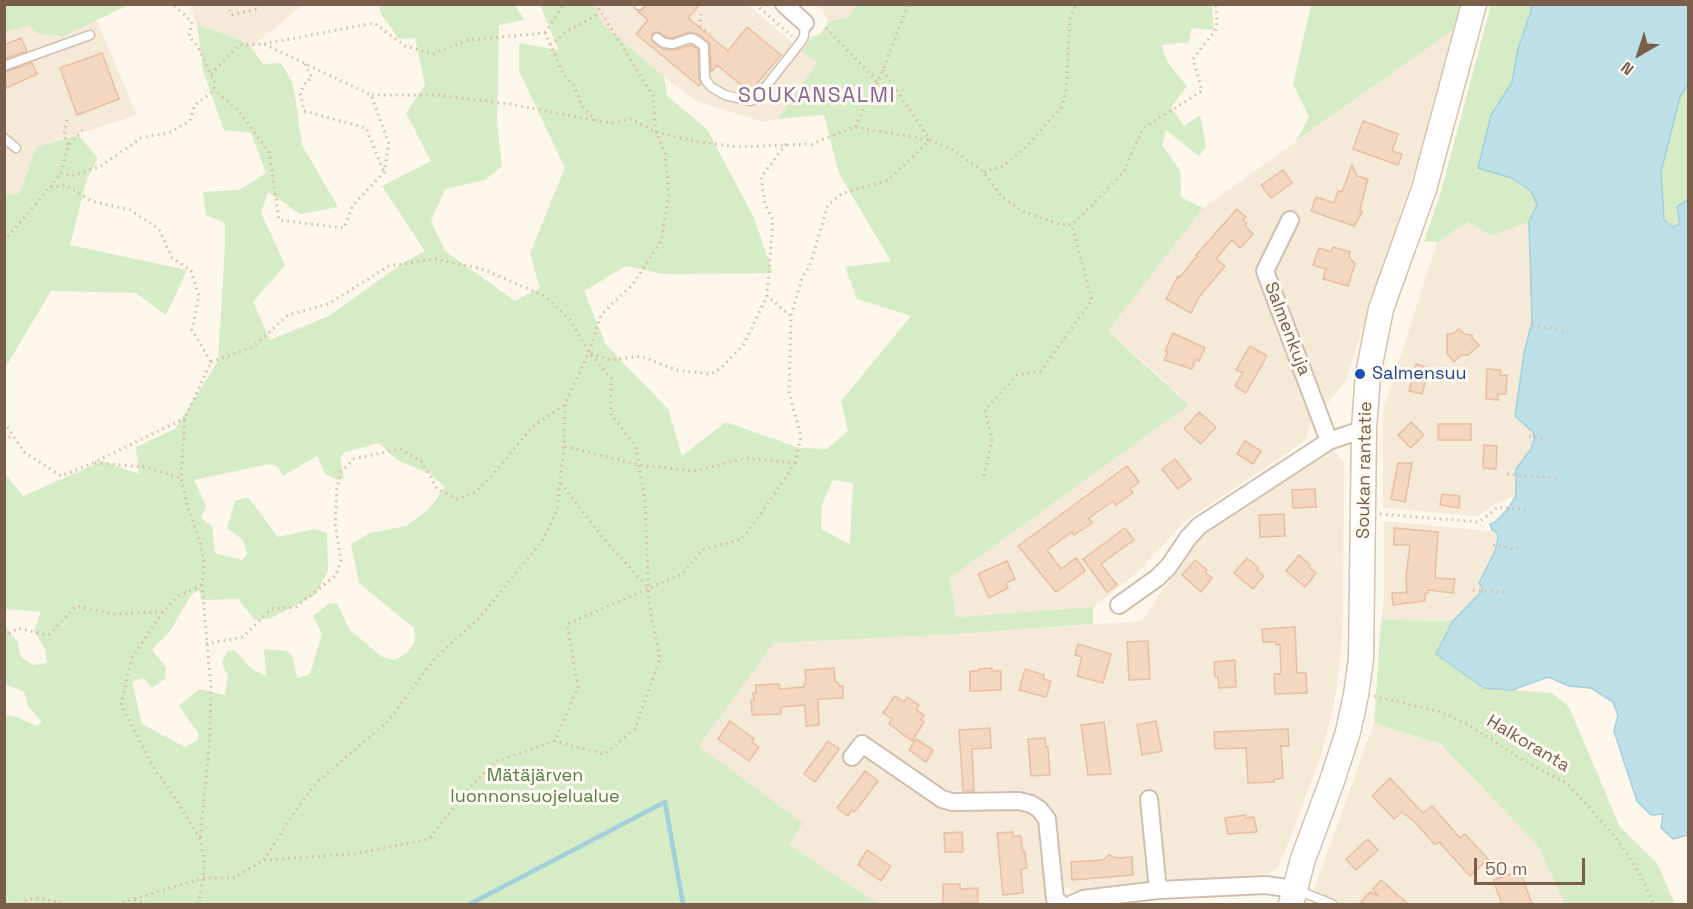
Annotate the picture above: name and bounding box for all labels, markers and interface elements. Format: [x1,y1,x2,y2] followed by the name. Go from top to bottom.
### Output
[1609,24,1669,84] north arrow
[1617,57,1638,80] text: N
[738,83,896,109] district label: SOUKANSALMI
[1259,279,1315,379] street label: Salmenkuja
[1372,363,1466,385] place label: Salmensuu
[1353,367,1367,381] marker: Salmensuu
[1353,401,1377,539] street label: Soukan rantatie
[1483,711,1573,777] street label: Halkoranta
[450,765,620,808] park label: Mätäjärven luonnonsuojelualue
[1477,846,1588,884] scale bar
[1485,857,1527,880] text: 50 m

